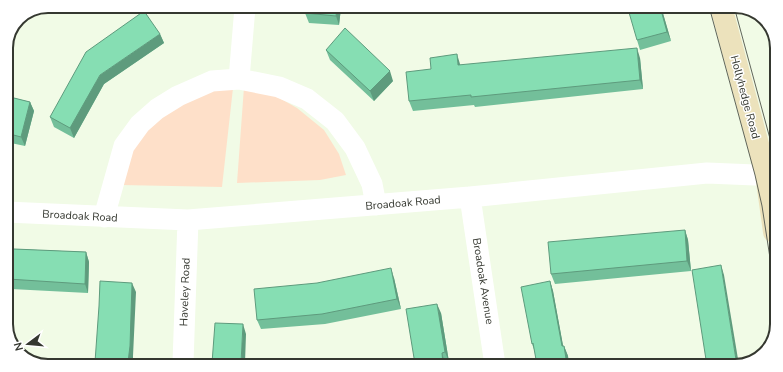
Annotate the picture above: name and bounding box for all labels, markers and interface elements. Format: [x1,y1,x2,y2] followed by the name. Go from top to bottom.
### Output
[727,54,763,140] street label: Hollyhedge Road
[365,192,441,214] street label: Broadoak Road
[42,207,118,225] street label: Broadoak Road
[469,237,497,325] street label: Broadoak Avenue
[176,257,194,327] street label: Haveley Road
[8,324,48,364] north arrow
[11,341,27,353] text: N

